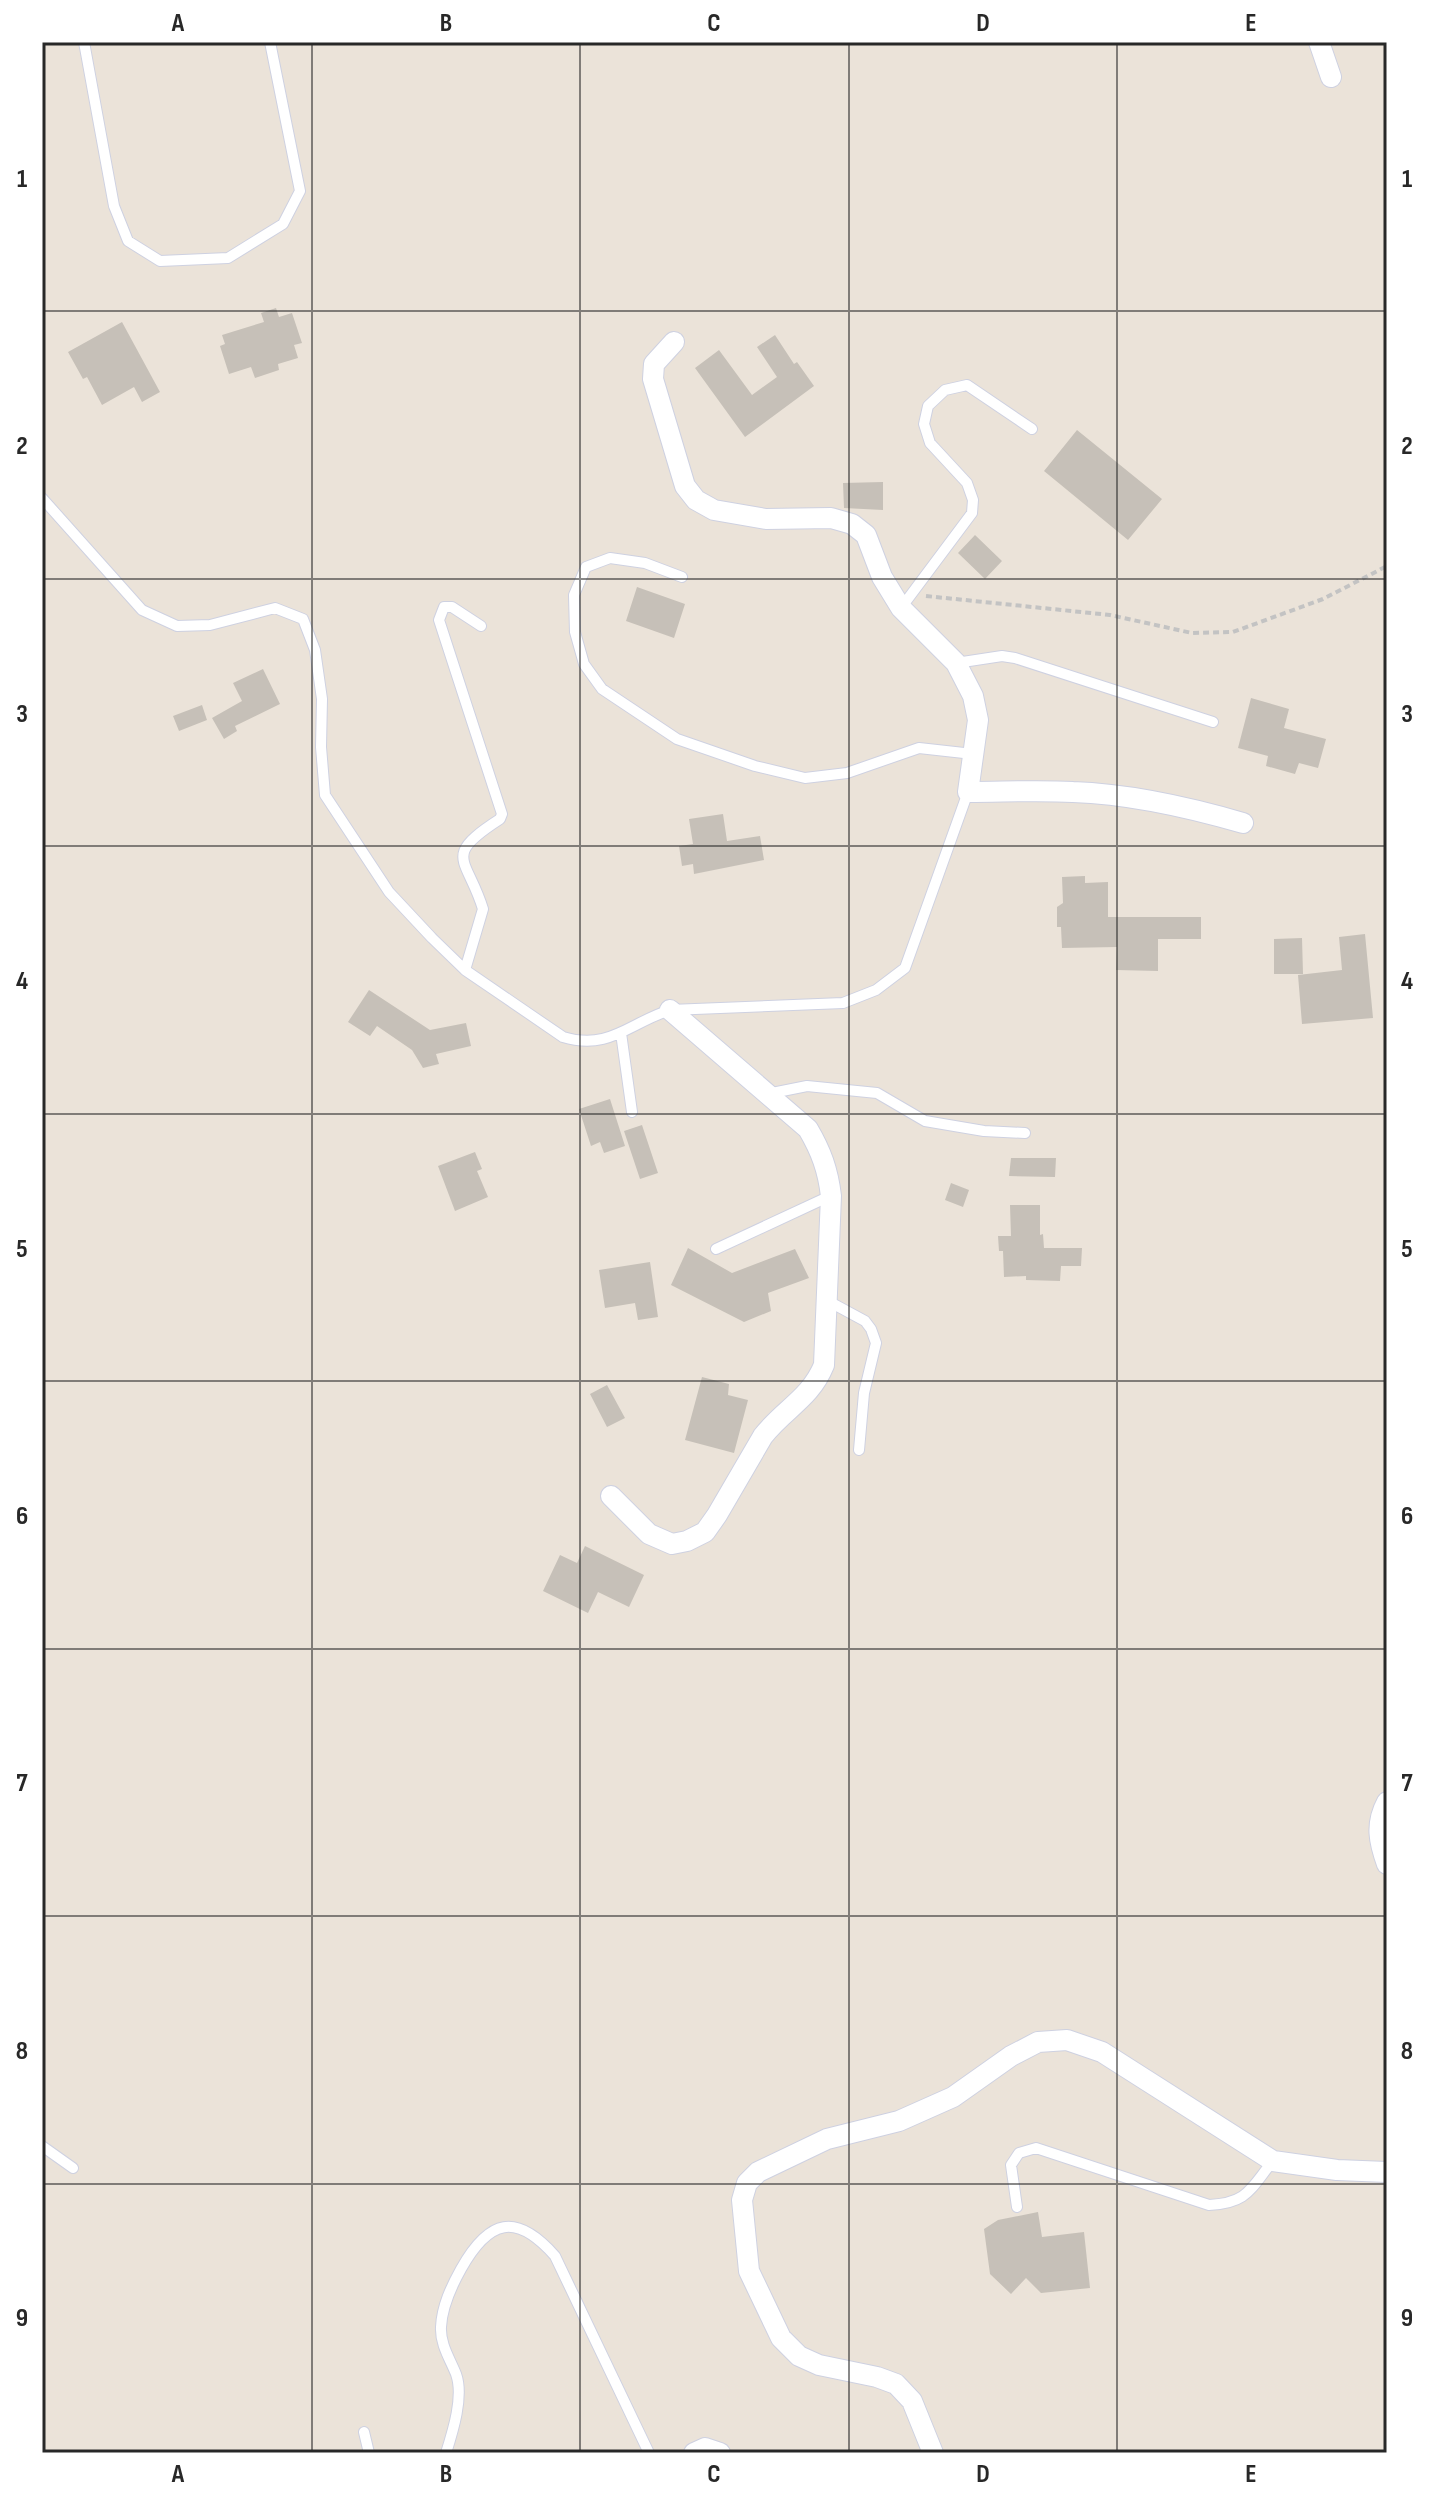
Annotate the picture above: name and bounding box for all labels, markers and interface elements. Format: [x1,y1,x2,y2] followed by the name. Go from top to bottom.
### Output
[171,8,185,39] text: A
[440,8,452,39] text: B
[707,8,721,39] text: C
[976,8,990,39] text: D
[1245,8,1257,39] text: E
[17,164,27,195] text: 1
[1402,164,1412,195] text: 1
[16,431,28,462] text: 2
[1401,431,1413,462] text: 2
[16,699,28,730] text: 3
[1401,699,1413,730] text: 3
[16,966,28,997] text: 4
[1401,966,1413,997] text: 4
[16,1234,28,1265] text: 5
[1401,1234,1413,1265] text: 5
[16,1501,28,1532] text: 6
[1401,1501,1413,1532] text: 6
[16,1768,28,1799] text: 7
[1401,1768,1413,1799] text: 7
[16,2036,28,2067] text: 8
[1401,2036,1413,2067] text: 8
[16,2303,28,2334] text: 9
[1401,2303,1413,2334] text: 9
[171,2459,185,2490] text: A
[440,2459,452,2490] text: B
[707,2459,721,2490] text: C
[976,2459,990,2490] text: D
[1245,2459,1257,2490] text: E

